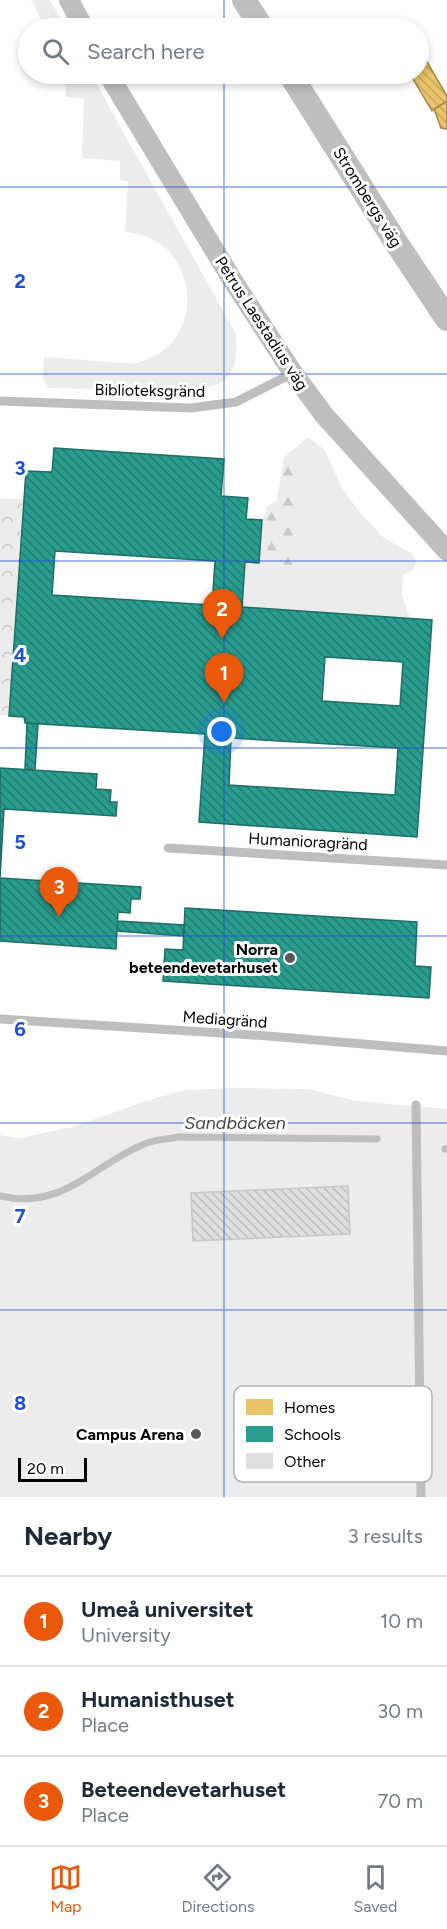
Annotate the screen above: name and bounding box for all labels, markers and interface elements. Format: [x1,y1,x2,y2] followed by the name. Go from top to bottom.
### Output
[18,18,429,84] search box
[39,35,72,68] icon: search
[87,38,205,65] text: Search here
[329,144,406,251] street label: Strombergs väg
[211,253,312,394] street label: Petrus Laestadius väg
[14,269,26,293] text: 2
[95,380,205,401] street label: Biblioteksgränd
[14,456,26,480] text: 3
[202,590,242,639] pin: 2
[14,643,27,667] text: 4
[204,654,244,703] pin: 1
[207,717,236,746] your location
[248,829,368,854] street label: Humanioragränd
[14,830,26,854] text: 5
[40,868,78,917] pin: 3
[129,940,278,977] place label: Norra beteendevetarhuset
[283,951,297,965] marker: Norra beteendevetarhuset
[182,1007,268,1032] street label: Mediagränd
[14,1017,26,1041] text: 6
[184,1112,286,1134] water label: Sandbäcken
[14,1204,26,1228] text: 7
[234,1386,432,1482] legend
[14,1391,26,1415] text: 8
[284,1398,335,1417] text: Homes
[76,1425,184,1444] place label: Campus Arena
[284,1425,341,1444] text: Schools
[189,1427,203,1441] marker: Campus Arena
[284,1452,326,1471] text: Other
[18,1455,87,1482] scale bar
[27,1459,64,1478] text: 20 m
[24,1520,112,1552] text: Nearby
[348,1524,423,1548] text: 3 results
[81,1596,254,1623] text: Umeå universitet
[39,1609,48,1633] text: 1
[380,1609,423,1633] text: 10 m
[81,1623,171,1647] text: University
[81,1686,235,1713] text: Humanisthuset
[38,1699,49,1723] text: 2
[377,1699,423,1723] text: 30 m
[81,1713,129,1737] text: Place
[81,1776,286,1803] text: Beteendevetarhuset
[38,1789,49,1813] text: 3
[377,1789,423,1813] text: 70 m
[81,1803,129,1827] text: Place
[49,1861,82,1916] tab: Map
[181,1861,254,1916] tab: Directions
[353,1861,398,1916] tab: Saved

